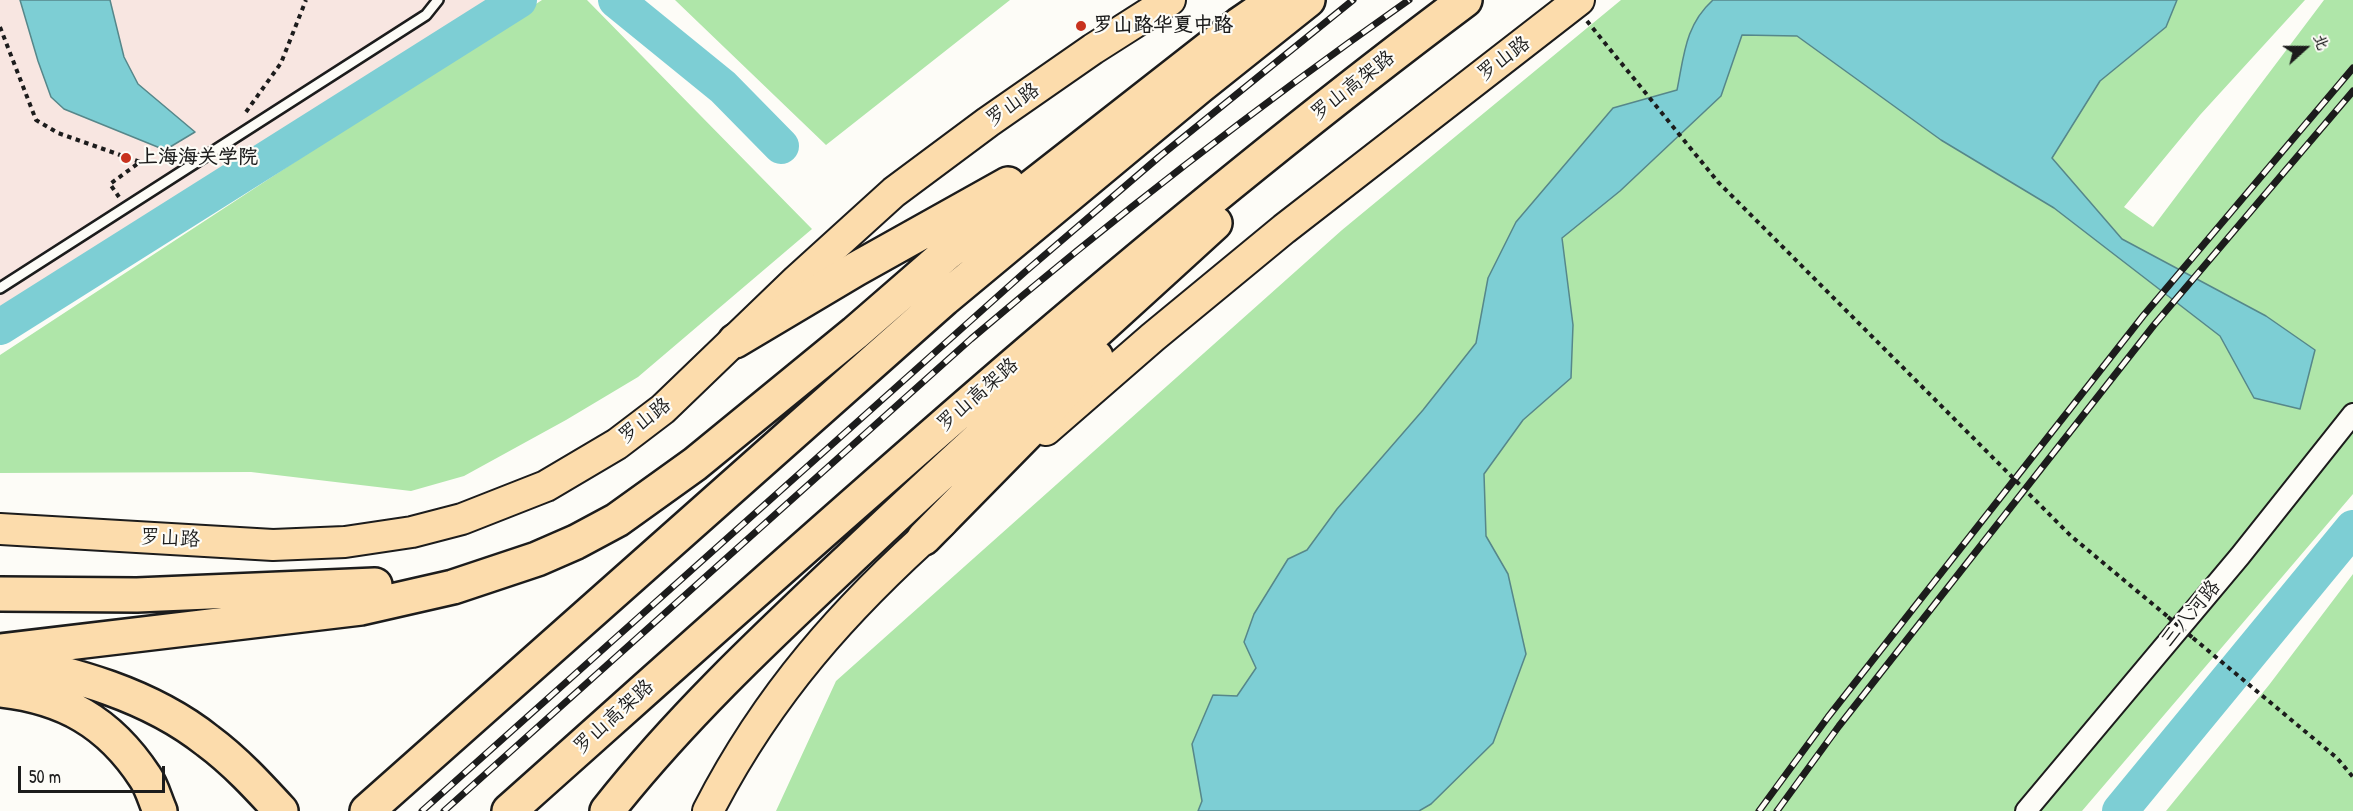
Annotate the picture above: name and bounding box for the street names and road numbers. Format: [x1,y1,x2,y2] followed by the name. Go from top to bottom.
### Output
[1473,31,1535,87] street label: 罗山路
[1306,46,1400,126] street label: 罗山高架路
[982,78,1044,132] street label: 罗山路
[932,353,1024,437] street label: 罗山高架路
[614,393,676,449] street label: 罗山路
[139,525,201,553] street label: 罗山路
[2156,576,2226,652] street label: 三八河路
[569,675,659,759] street label: 罗山高架路

